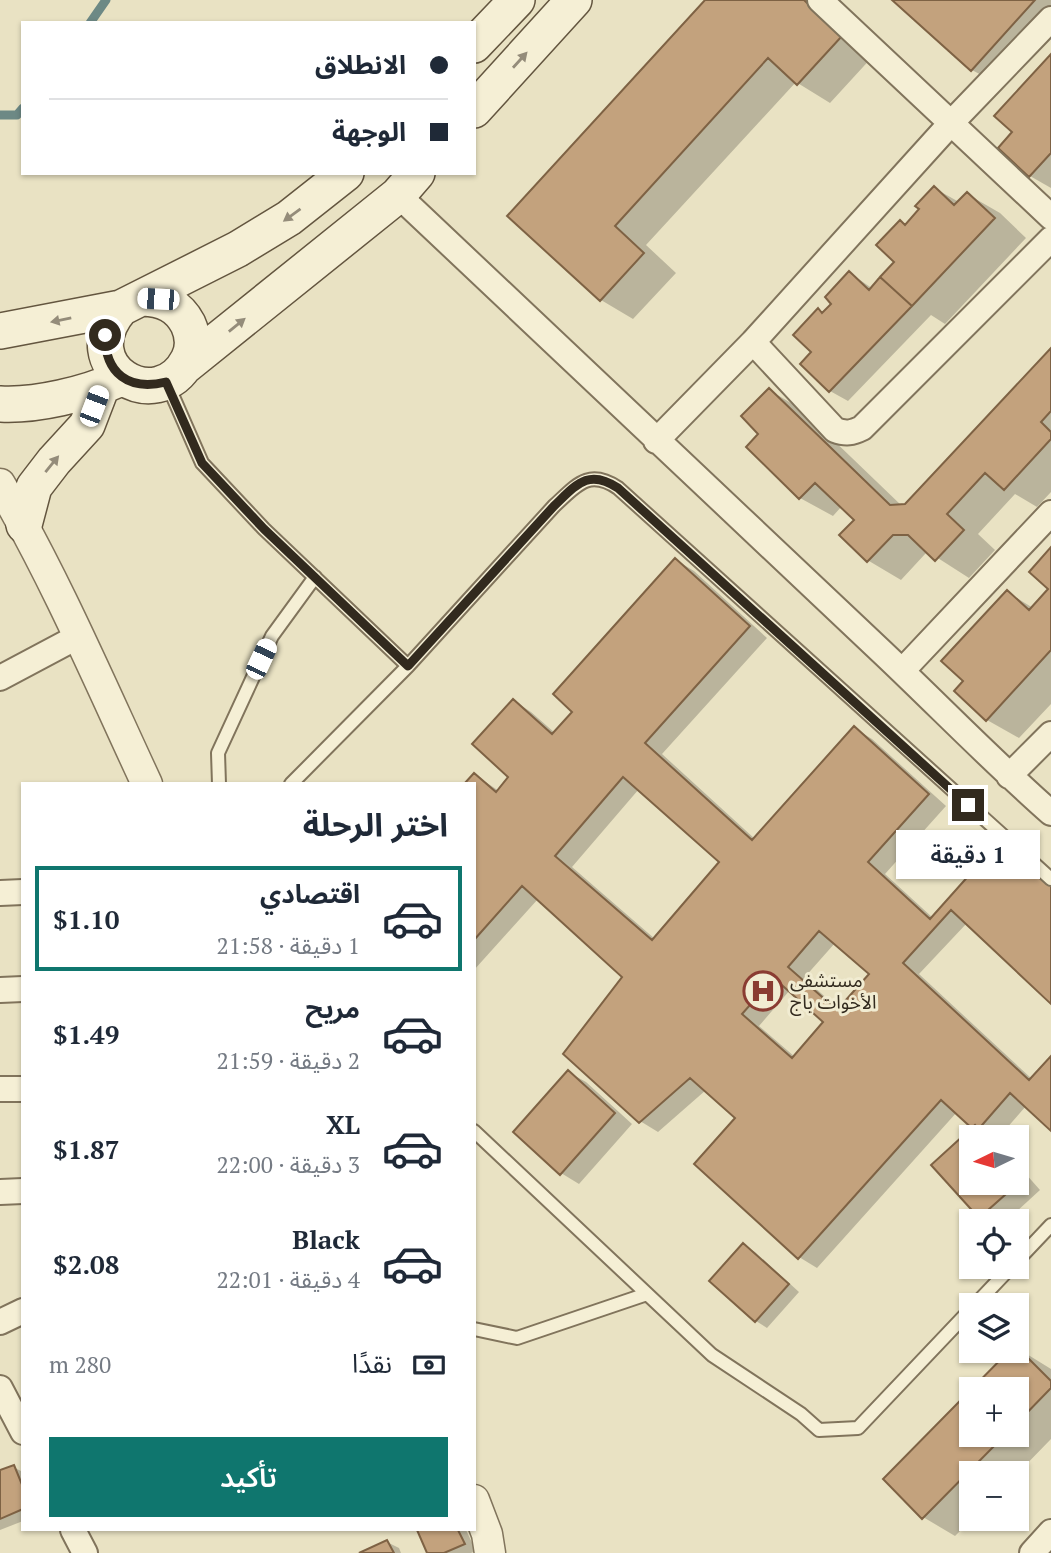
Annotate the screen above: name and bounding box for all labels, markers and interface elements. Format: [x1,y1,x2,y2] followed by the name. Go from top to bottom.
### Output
[315,47,406,81] text: الانطلاق
[512,51,527,68] one-way arrow
[332,114,406,148] text: الوجهة
[283,208,301,222] one-way arrow
[137,287,180,311] car
[50,315,72,326] one-way arrow
[228,317,246,332] one-way arrow
[89,319,121,351] route start
[77,383,112,429] car
[44,456,59,473] one-way arrow
[243,636,280,682] car
[952,789,984,821] route end
[303,803,448,845] text: اختر الرحلة
[896,830,1040,878] callout: 1 دقيقة
[930,839,1006,870] text: 1 دقيقة
[260,876,360,910] text: اقتصادي
[381,887,444,950] icon: car
[53,902,119,936] text: $1.10
[216,930,360,961] text: 1 دقيقة · 21:58
[790,967,877,1016] place label: مستشفى الأخوات باج
[742,970,784,1012] hospital icon: مستشفى الأخوات باج
[305,991,360,1025] text: مريح
[381,1002,444,1065] icon: car
[53,1017,119,1051] text: $1.49
[216,1045,360,1076] text: 2 دقيقة · 21:59
[326,1107,360,1141] text: XL
[381,1117,444,1180] icon: car
[959,1125,1029,1195] north arrow
[959,1125,1029,1531] map controls
[53,1132,119,1166] text: $1.87
[216,1149,360,1180] text: 3 دقيقة · 22:00
[959,1209,1029,1279] button: locate
[292,1222,360,1256] text: Black
[381,1232,444,1295] icon: car
[53,1247,119,1281] text: $2.08
[216,1264,360,1295] text: 4 دقيقة · 22:01
[959,1293,1029,1363] button: layers
[352,1346,392,1380] text: نقدًا
[410,1346,448,1384] icon: cash
[49,1349,111,1380] text: 280 m
[959,1377,1029,1447] button: +
[49,1437,448,1517] button: تأكيد
[959,1461,1029,1531] button: −

